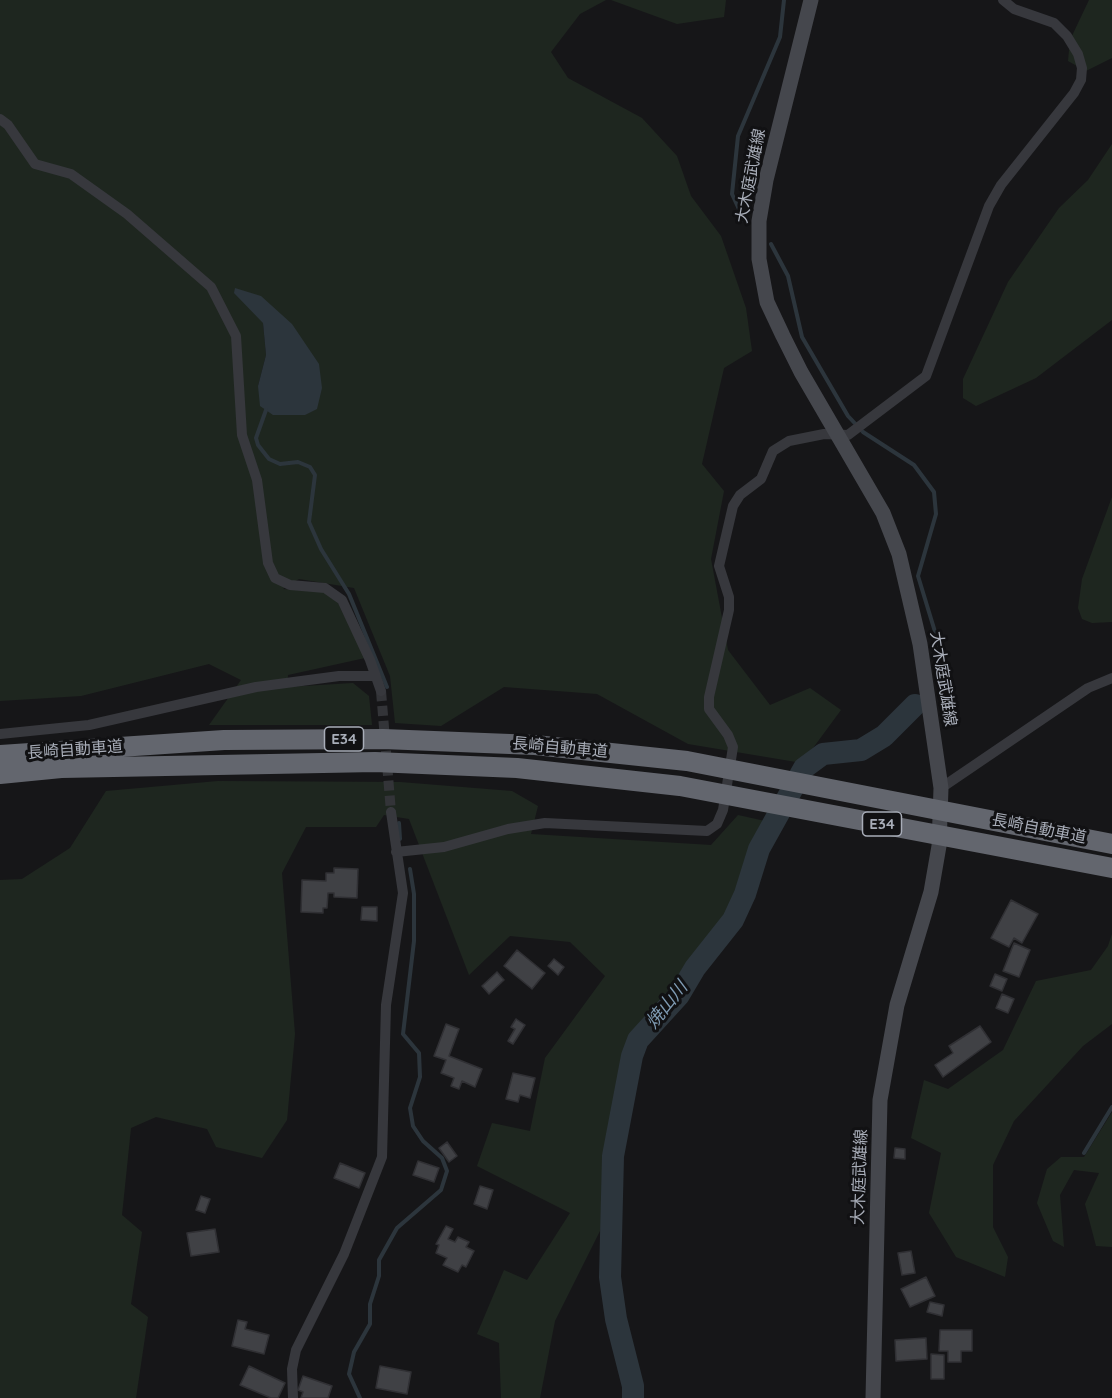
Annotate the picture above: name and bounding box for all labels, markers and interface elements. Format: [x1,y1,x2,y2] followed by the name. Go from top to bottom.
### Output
[732,127,770,225] street label: 大木庭武雄線
[926,630,960,728] street label: 大木庭武雄線
[324,727,364,751] road number: E34
[511,734,609,762] street label: 長崎自動車道
[26,737,124,763] street label: 長崎自動車道
[990,810,1088,848] street label: 長崎自動車道
[862,812,902,836] road number: E34
[642,977,692,1033] water label: 焼山川
[849,1129,871,1225] street label: 大木庭武雄線

